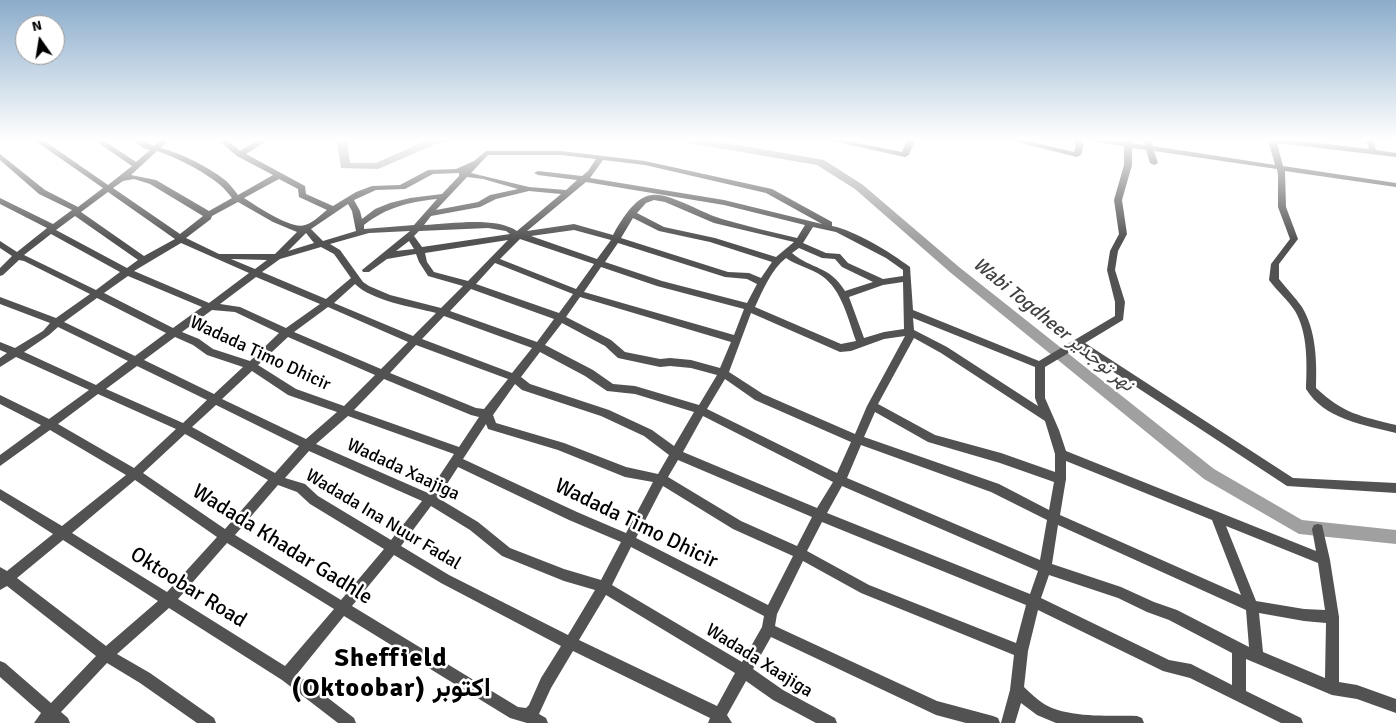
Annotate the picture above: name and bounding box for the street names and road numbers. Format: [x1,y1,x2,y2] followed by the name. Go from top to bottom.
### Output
[186,312,334,396] street label: Wadada Timo Dhicir
[343,434,463,506] street label: Wadada Xaajiga
[301,465,465,575] street label: Wadada Ina Nuur Fadal
[550,474,722,574] street label: Wadada Timo Dhicir
[187,479,377,611] street label: Wadada Khadar Gadhle
[125,542,251,634] street label: Oktoobar Road
[702,619,816,703] street label: Wadada Xaajiga

